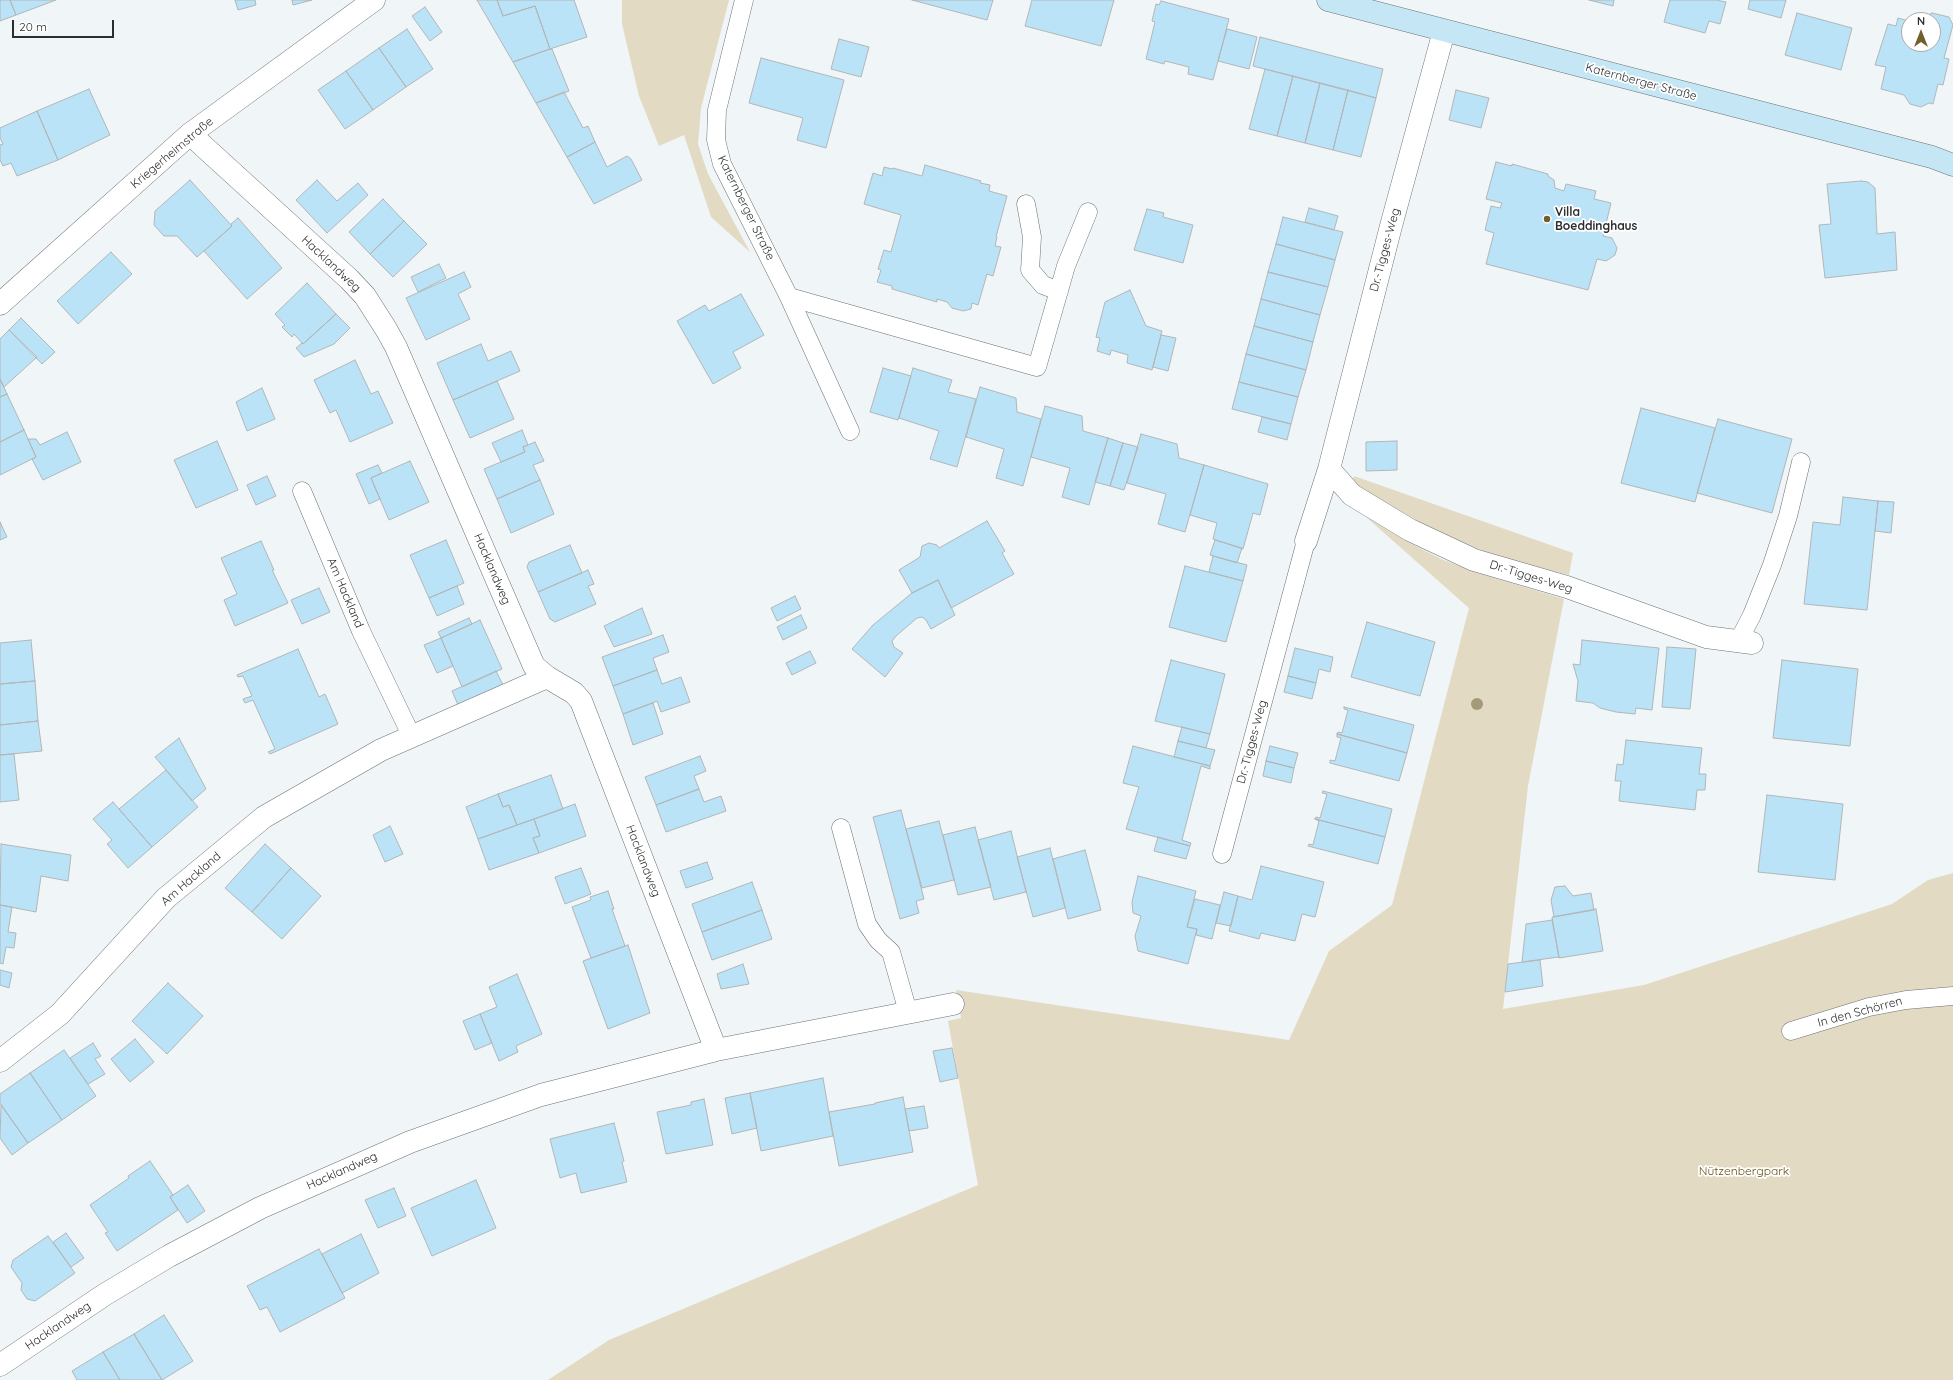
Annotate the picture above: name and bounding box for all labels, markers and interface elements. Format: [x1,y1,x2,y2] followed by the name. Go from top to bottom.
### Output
[14,12,116,38] scale bar
[1901,12,1941,52] north arrow
[1917,14,1925,28] text: N
[19,19,47,34] text: 20 m
[1584,60,1698,104] street label: Katernberger Straße
[128,114,216,192] street label: Kriegerheimstraße
[714,153,778,263] street label: Katernberger Straße
[1555,205,1637,233] place label: Villa Boeddinghaus
[1367,207,1403,293] street label: Dr.-Tigges-Weg
[1542,214,1552,224] marker: Villa Boeddinghaus
[298,233,364,295] street label: Hacklandweg
[471,531,513,607] street label: Hacklandweg
[324,556,366,630] street label: Am Hackland
[1488,558,1574,596] street label: Dr.-Tigges-Weg
[1234,699,1270,785] street label: Dr.-Tigges-Weg
[623,823,663,899] street label: Hacklandweg
[158,849,224,909] street label: Am Hackland
[1816,994,1904,1030] street label: In den Schörren
[304,1149,380,1193] street label: Hacklandweg
[1699,1164,1789,1178] park label: Nützenbergpark
[22,1299,94,1353] street label: Hacklandweg

